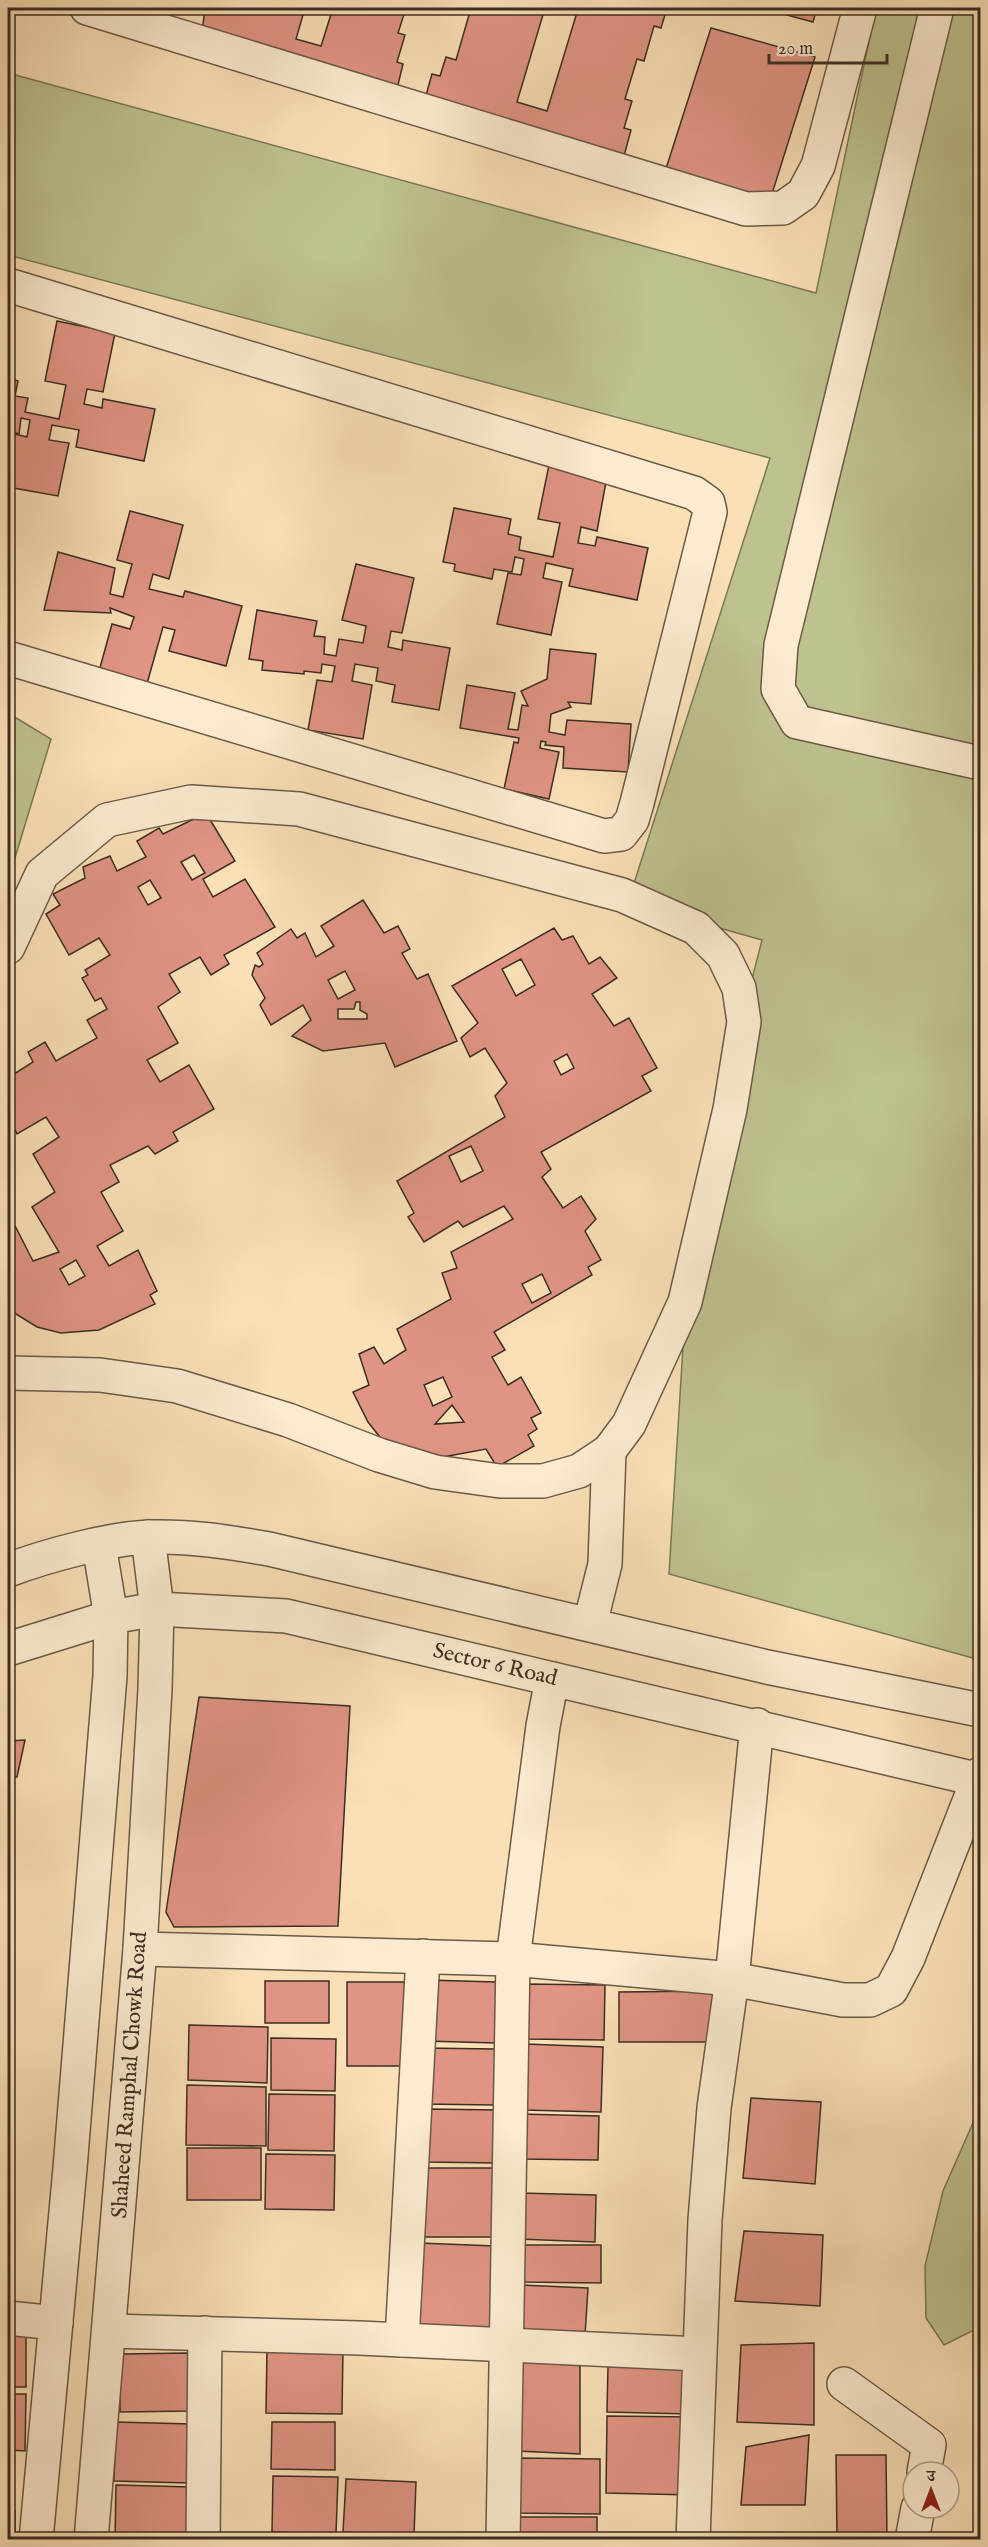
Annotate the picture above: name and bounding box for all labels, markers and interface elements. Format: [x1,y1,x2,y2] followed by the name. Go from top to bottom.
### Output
[769,27,888,65] scale bar
[778,38,813,61] text: 20 m
[430,1637,560,1693] street label: Sector 6 Road
[106,1930,154,2219] street label: Shaheed Ramphal Chowk Road
[901,2460,961,2520] north arrow
[926,2467,937,2487] text: उ

